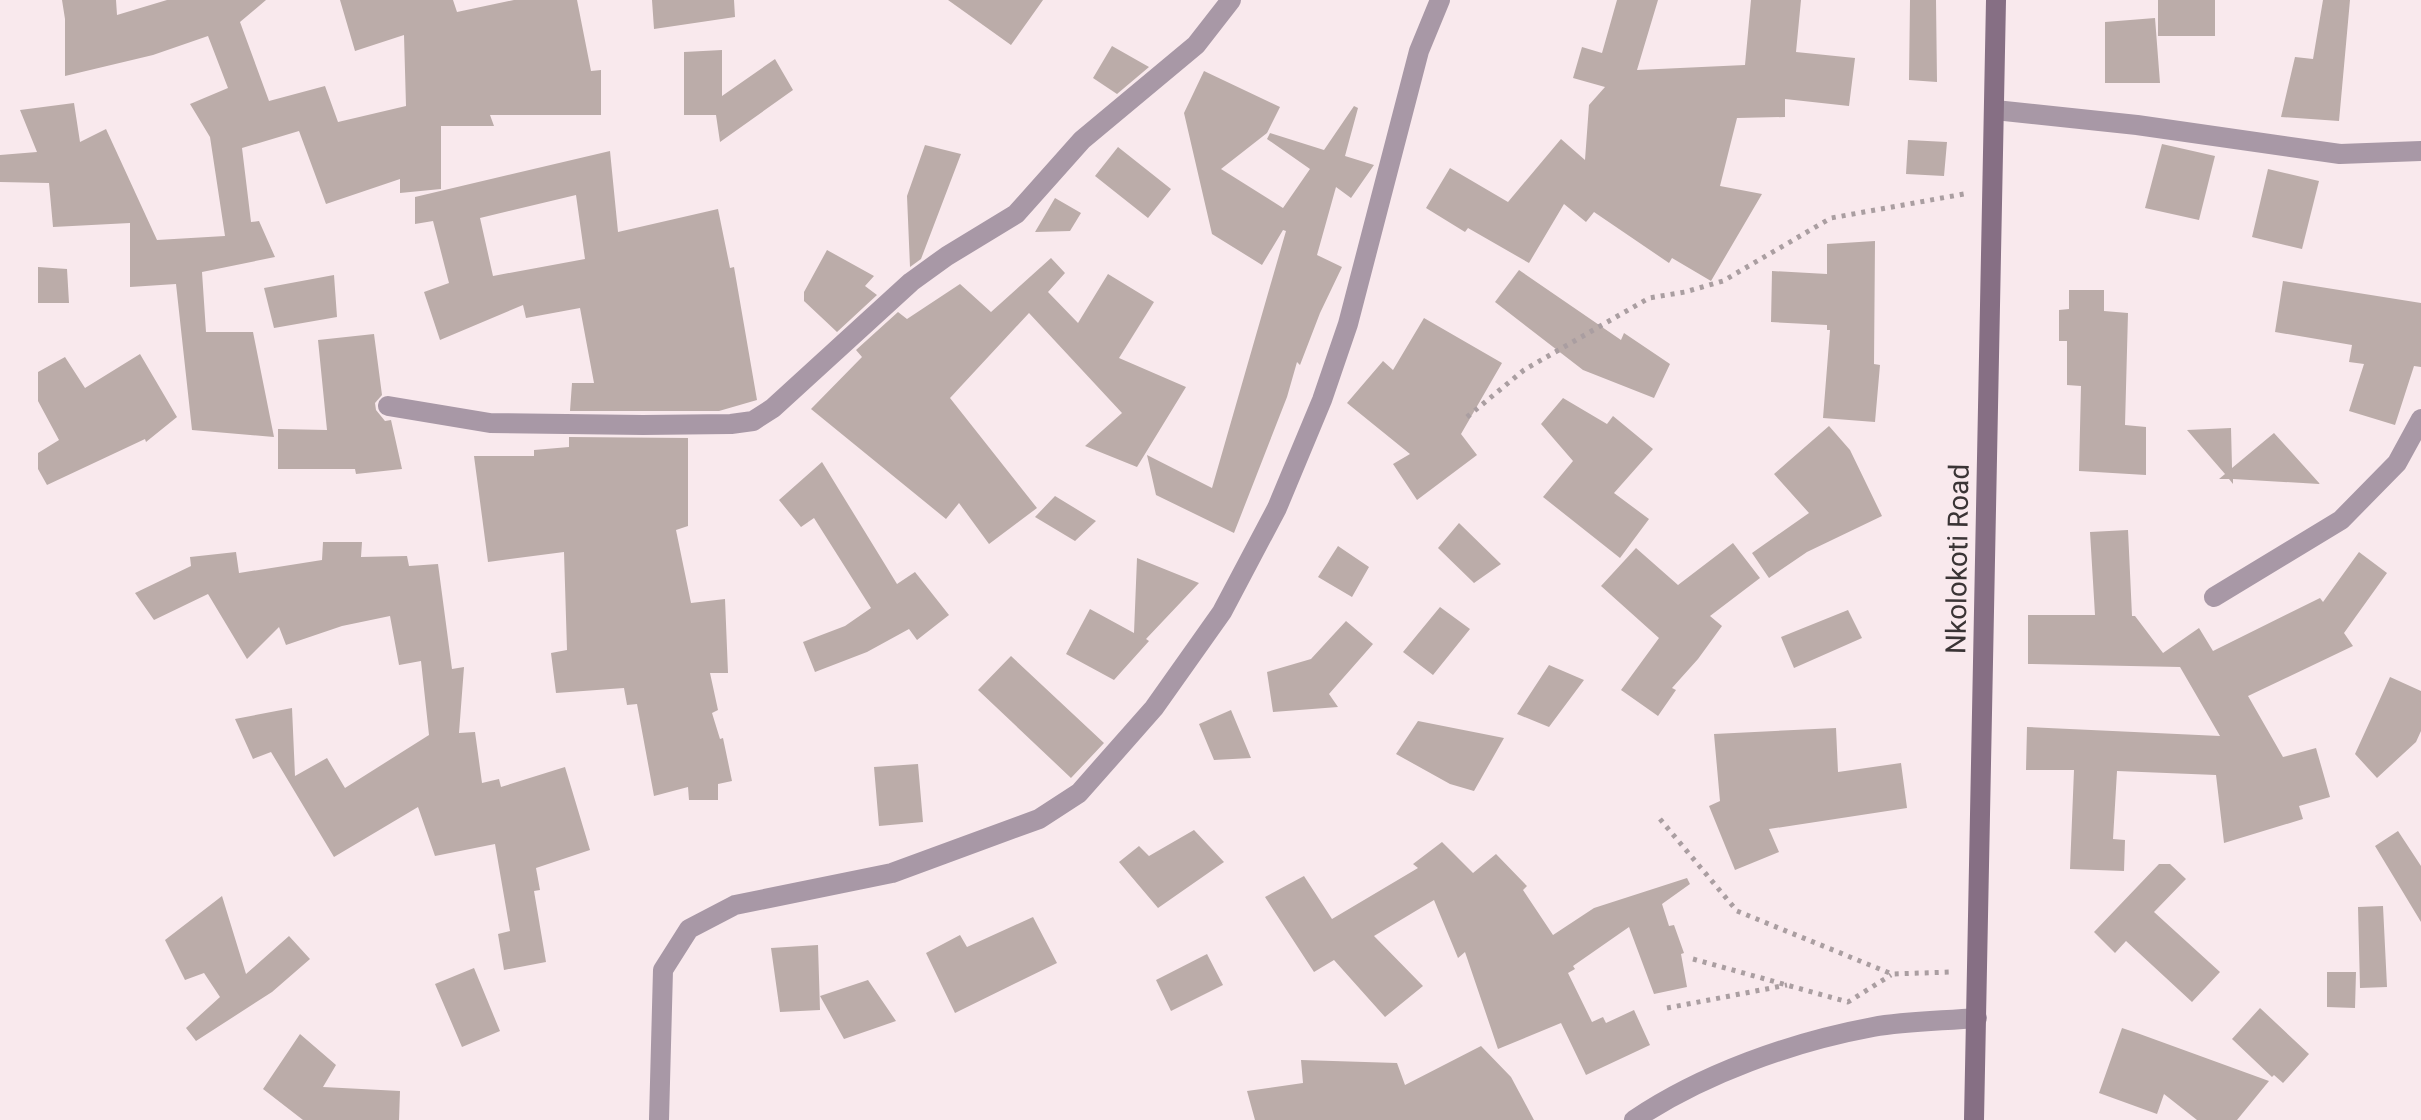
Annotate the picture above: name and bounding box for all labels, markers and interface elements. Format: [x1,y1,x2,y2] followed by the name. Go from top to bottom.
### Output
[1939,464,1976,654] street label: Nkolokoti Road

